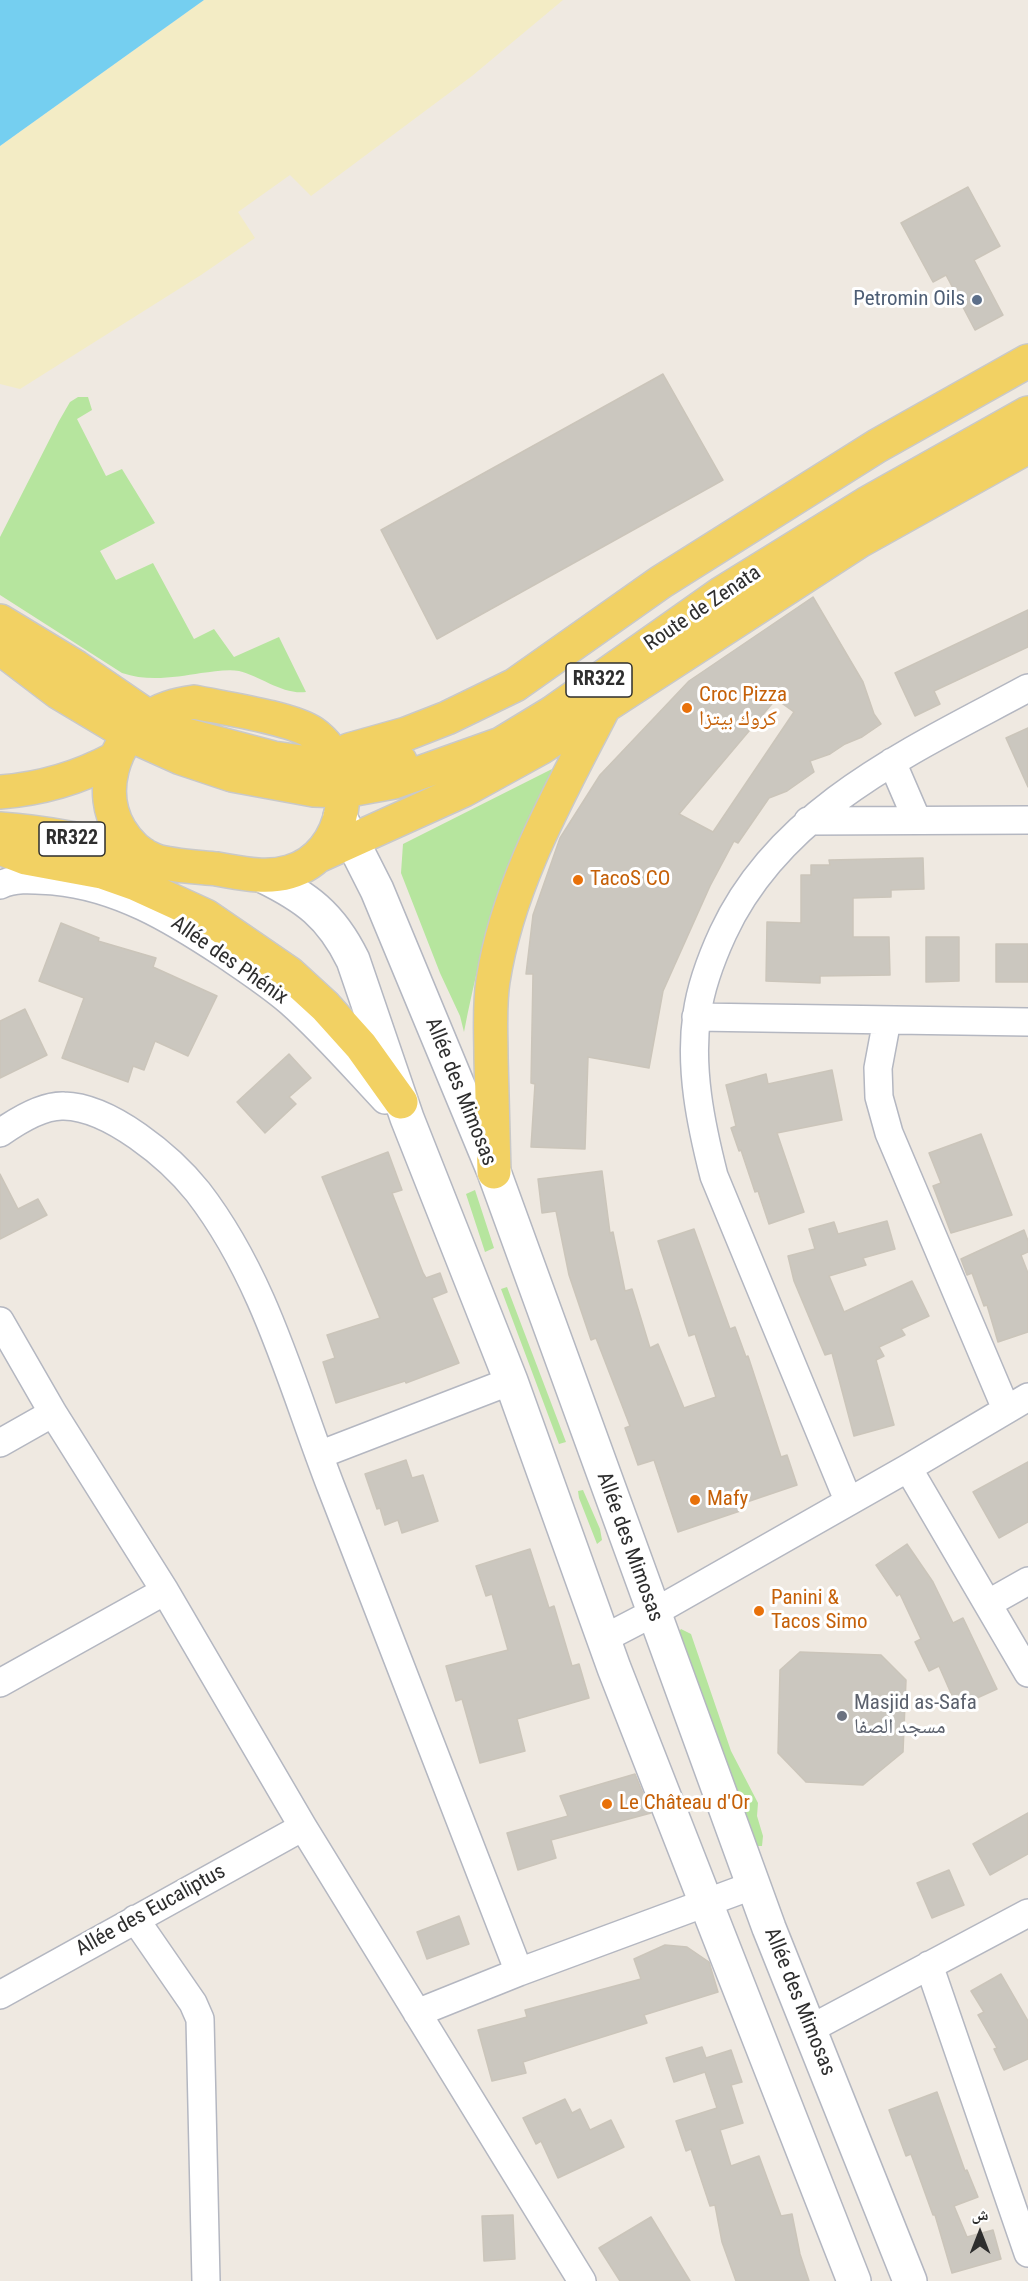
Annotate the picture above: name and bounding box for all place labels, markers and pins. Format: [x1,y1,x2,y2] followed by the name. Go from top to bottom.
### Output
[853,287,965,313] place label: Petromin Oils
[970,293,984,307] marker: Petromin Oils
[699,683,787,733] place label: Croc Pizza كروك بيتزا
[680,701,694,715] marker: Croc Pizza كروك بيتزا
[590,867,670,893] place label: TacoS CO
[571,873,585,887] marker: TacoS CO
[707,1487,748,1513] place label: Mafy
[688,1493,702,1507] marker: Mafy
[771,1586,868,1636] place label: Panini & Tacos Simo
[752,1604,766,1618] marker: Panini & Tacos Simo
[854,1691,977,1741] place label: Masjid as-Safa مسجد الصفا
[835,1709,849,1723] marker: Masjid as-Safa مسجد الصفا
[619,1791,750,1817] place label: Le Château d'Or
[600,1797,614,1811] marker: Le Château d'Or

